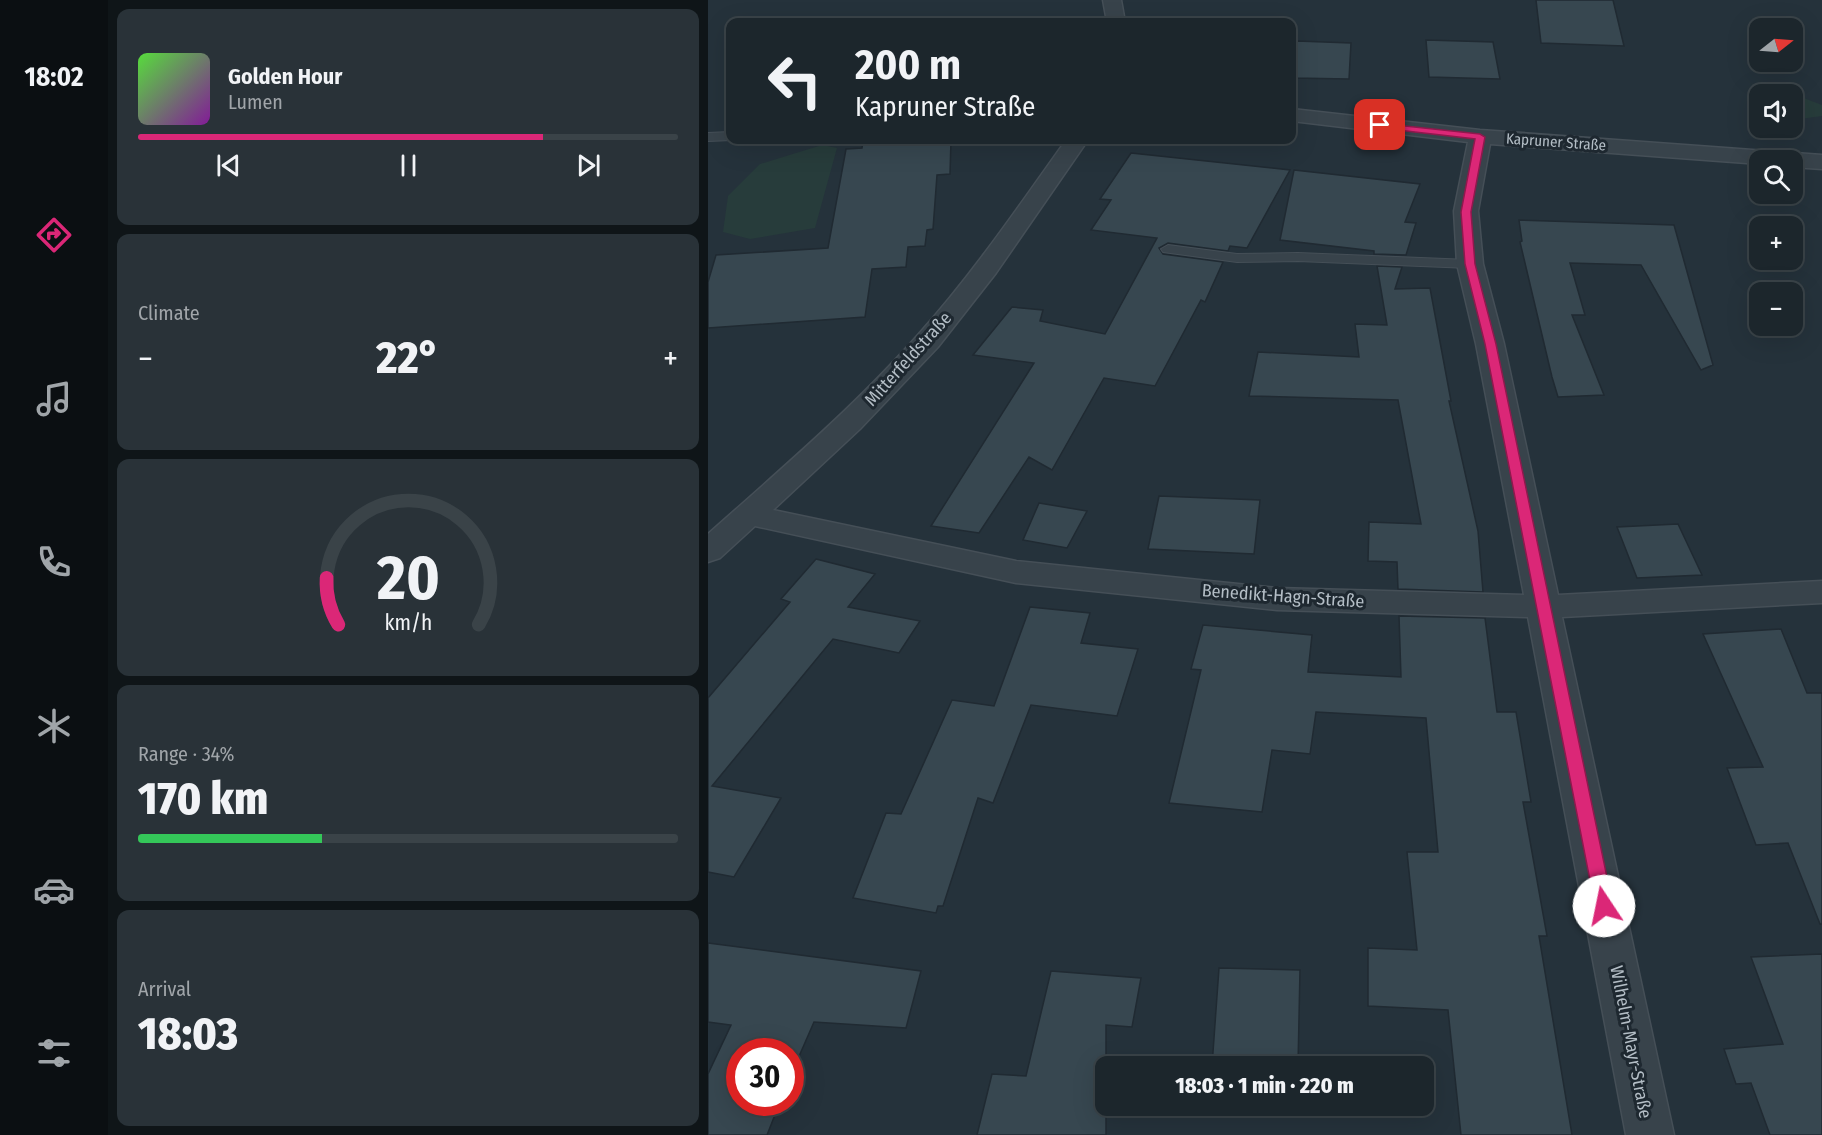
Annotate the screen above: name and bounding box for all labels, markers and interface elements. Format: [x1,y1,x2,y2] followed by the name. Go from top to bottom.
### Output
[1749,18,1803,72] north arrow
[1749,18,1803,336] map controls
[855,40,961,90] text: 200 m
[756,42,834,120] icon: left
[25,61,83,93] text: 18:02
[228,63,342,90] text: Golden Hour
[1749,84,1803,138] button: sound
[228,90,283,114] text: Lumen
[855,91,1035,123] text: Kapruner Straße
[1354,99,1405,150] pin
[1363,108,1396,141] icon: arrive
[1505,130,1607,154] street label: Kapruner Straße
[212,149,245,182] icon: previous
[392,149,425,182] icon: pause
[572,149,605,182] icon: next
[1749,150,1803,204] button: search
[33,214,75,256] icon: directions
[1749,216,1803,270] button: +
[1749,282,1803,336] button: −
[138,301,200,325] text: Climate
[860,307,956,411] street label: Mitterfeldstraße
[376,331,440,385] text: 22°
[138,339,153,379] text: −
[663,339,678,379] text: +
[33,378,75,420] icon: music
[33,541,75,583] icon: phone
[376,541,439,616] text: 20
[1201,579,1365,613] street label: Benedikt-Hagn-Straße
[384,610,432,636] text: km/h
[33,705,75,747] icon: climate
[138,742,234,766] text: Range · 34%
[138,772,268,826] text: 170 km
[33,869,75,911] icon: car
[1572,874,1636,938] position arrow
[1605,964,1657,1120] street label: Wilhelm-Mayr-Straße
[138,977,191,1001] text: Arrival
[138,1007,238,1061] text: 18:03
[33,1032,75,1074] icon: filters
[726,1038,804,1116] speed limit sign: 30
[1175,1072,1354,1099] text: 18:03 · 1 min · 220 m

